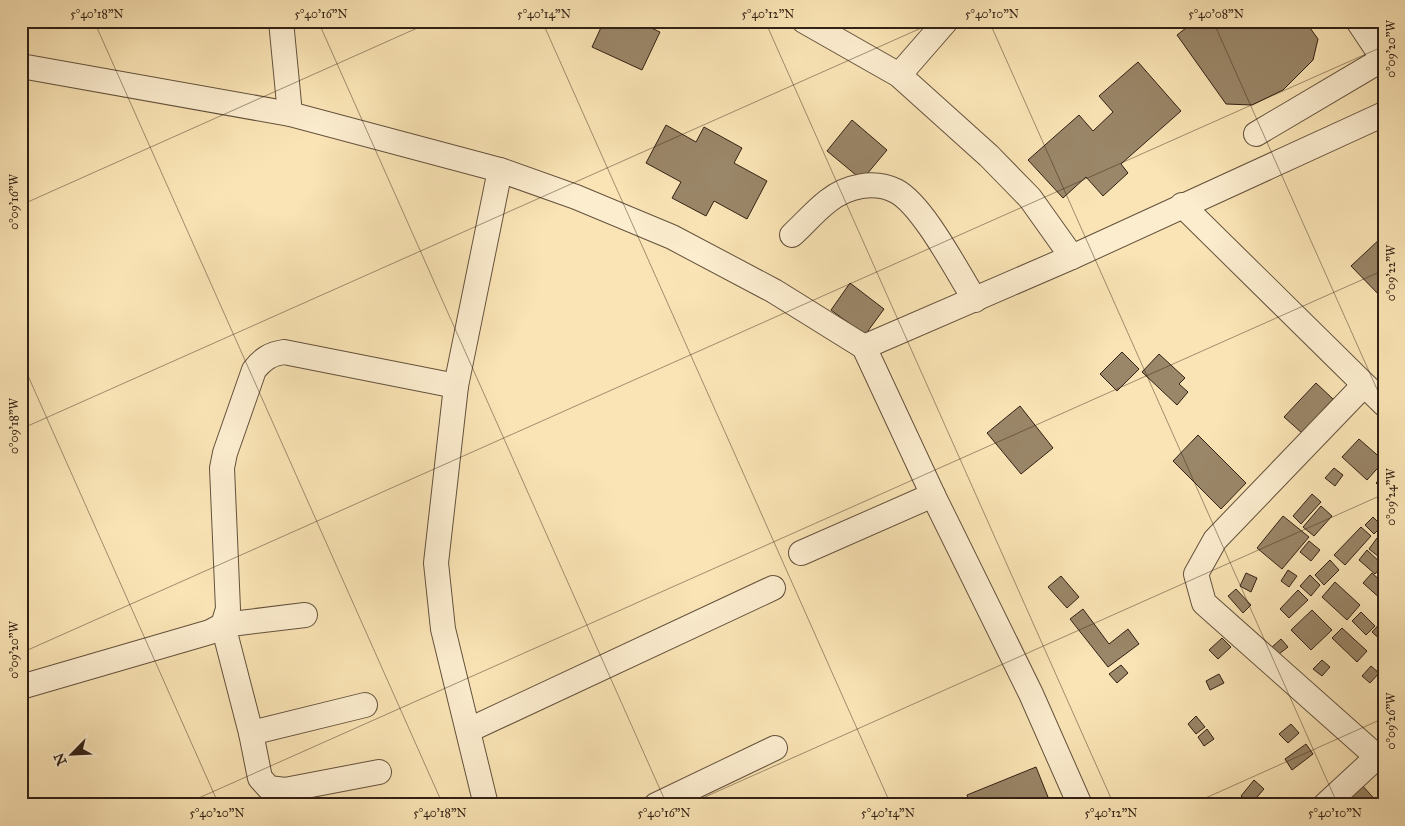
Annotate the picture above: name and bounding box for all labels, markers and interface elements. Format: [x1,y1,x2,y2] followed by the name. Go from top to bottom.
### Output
[70,7,124,21] text: 5°40'18"N
[294,7,348,21] text: 5°40'16"N
[517,7,571,21] text: 5°40'14"N
[741,7,795,21] text: 5°40'12"N
[965,7,1019,21] text: 5°40'10"N
[1188,7,1244,21] text: 5°40'08"N
[1384,20,1398,78] text: 0°09'20"W
[7,174,21,230] text: 0°09'16"W
[1384,244,1398,301] text: 0°09'22"W
[7,397,21,454] text: 0°09'18"W
[1384,468,1398,526] text: 0°09'24"W
[7,621,21,679] text: 0°09'20"W
[1384,692,1398,749] text: 0°09'26"W
[48,728,98,778] north arrow
[50,750,71,768] text: N
[189,806,245,820] text: 5°40'20"N
[413,806,467,820] text: 5°40'18"N
[637,806,691,820] text: 5°40'16"N
[861,806,915,820] text: 5°40'14"N
[1084,806,1138,820] text: 5°40'12"N
[1308,806,1362,820] text: 5°40'10"N

